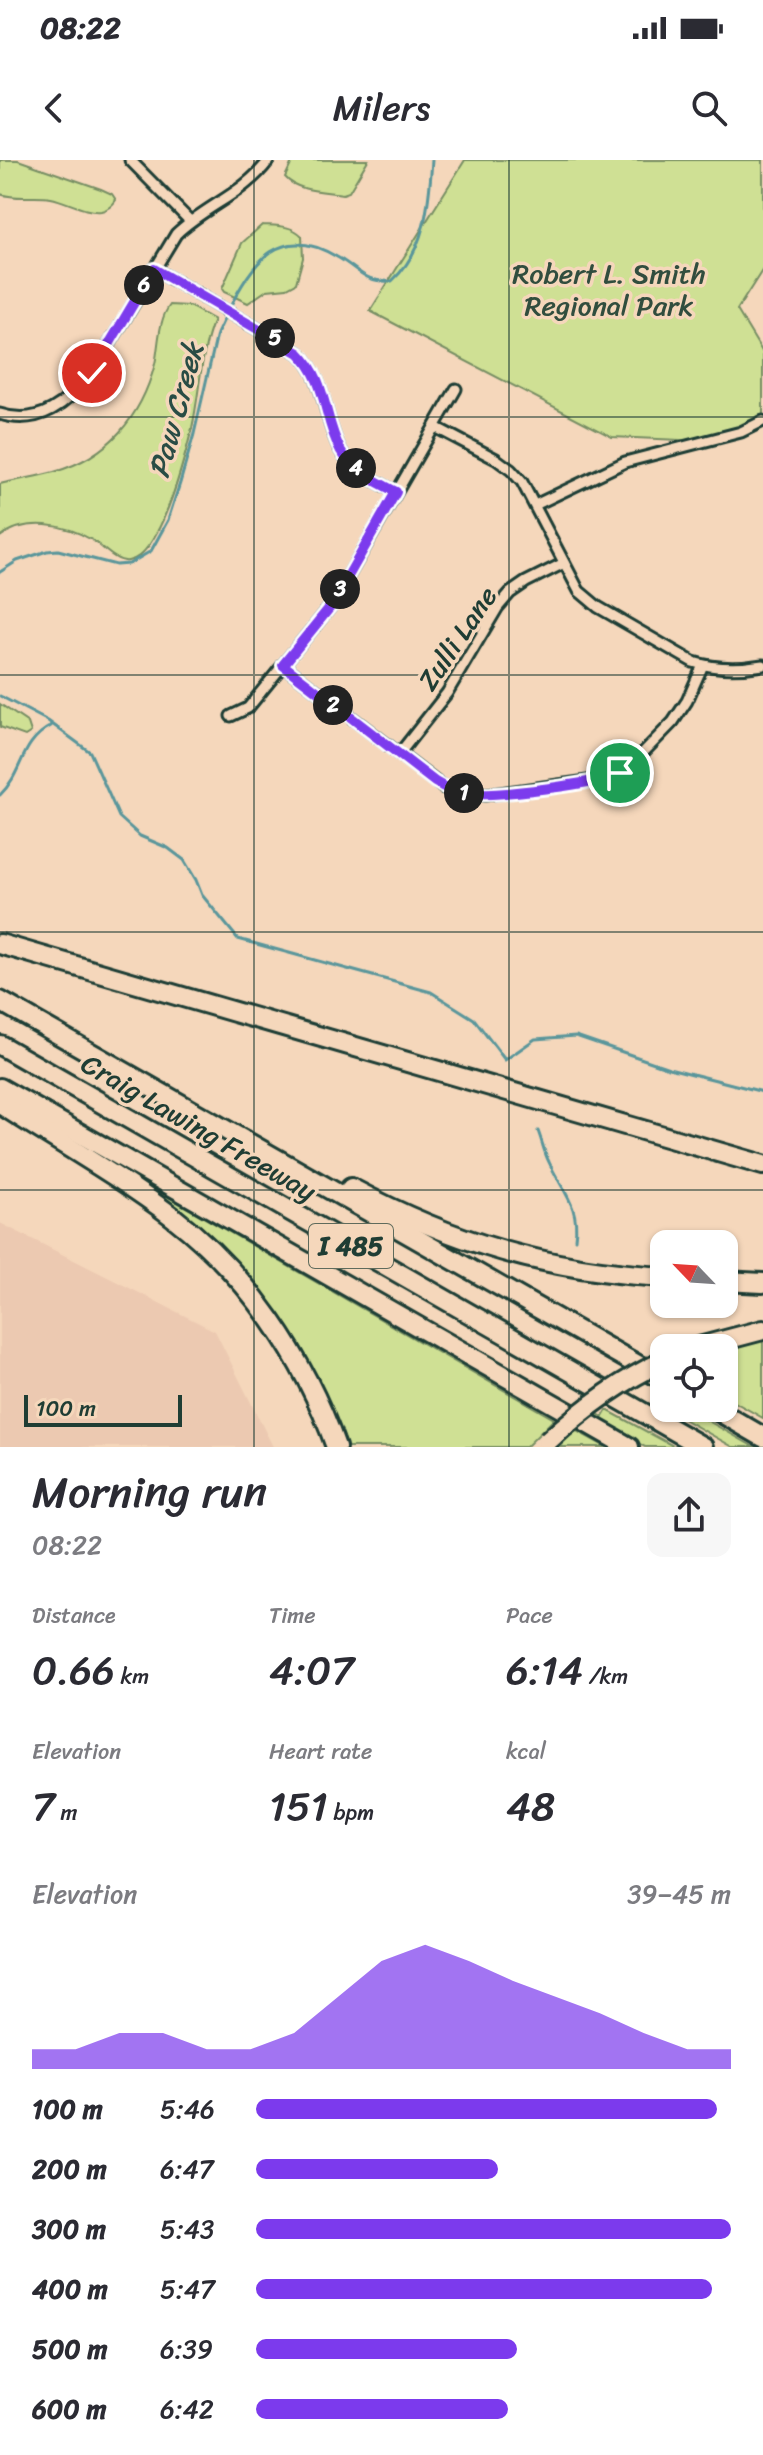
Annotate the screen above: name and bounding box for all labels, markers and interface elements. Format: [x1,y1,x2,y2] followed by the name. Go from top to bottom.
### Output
[40,1,121,55] text: 08:22
[333,76,430,140] text: Milers
[32,86,76,130] icon: back
[687,86,731,130] icon: search
[512,249,706,330] park label: Robert L. Smith Regional Park
[124,265,164,305] pin: 6
[138,265,150,304] text: 6
[255,318,295,358] pin: 5
[268,318,282,357] text: 5
[132,334,221,484] water label: Paw Creek
[58,339,126,407] pin
[70,351,114,395] icon: check
[336,448,376,488] pin: 4
[349,448,363,487] text: 4
[320,569,360,609] pin: 3
[334,569,346,608] text: 3
[404,576,511,701] street label: Zulli Lane
[313,685,353,725] pin: 2
[327,685,339,724] text: 2
[586,739,654,807] pin
[598,751,642,795] icon: arrive
[444,773,484,813] pin: 1
[459,773,469,812] text: 1
[72,1040,326,1215] street label: Craig Lawing Freeway
[309,1224,393,1268] road number: I 485
[650,1230,738,1318] north arrow
[650,1230,738,1422] map controls
[650,1334,738,1422] button: locate
[36,1389,96,1428] text: 100 m
[24,1391,182,1427] scale bar
[32,1453,267,1531] text: Morning run
[647,1473,731,1557] button: share
[32,1522,102,1568] text: 08:22
[32,1596,116,1635] text: Distance
[269,1596,316,1635] text: Time
[506,1596,553,1635] text: Pace
[32,1635,115,1706] text: 0.66
[269,1635,354,1706] text: 4:07
[506,1635,583,1706] text: 6:14
[115,1657,149,1696] text: km
[583,1657,628,1696] text: /km
[32,1732,121,1771] text: Elevation
[269,1732,372,1771] text: Heart rate
[506,1732,546,1771] text: kcal
[32,1771,55,1842] text: 7
[269,1771,328,1842] text: 151
[506,1771,555,1842] text: 48
[55,1793,77,1832] text: m
[328,1793,374,1832] text: bpm
[32,1871,137,1917] text: Elevation
[627,1871,731,1917] text: 39–45 m
[32,2086,103,2132] text: 100 m
[160,2086,215,2132] text: 5:46
[32,2146,107,2192] text: 200 m
[160,2146,214,2192] text: 6:47
[32,2206,106,2252] text: 300 m
[160,2206,214,2252] text: 5:43
[32,2266,108,2312] text: 400 m
[160,2266,215,2312] text: 5:47
[32,2326,107,2372] text: 500 m
[160,2326,213,2372] text: 6:39
[32,2386,106,2432] text: 600 m
[160,2386,214,2432] text: 6:42

